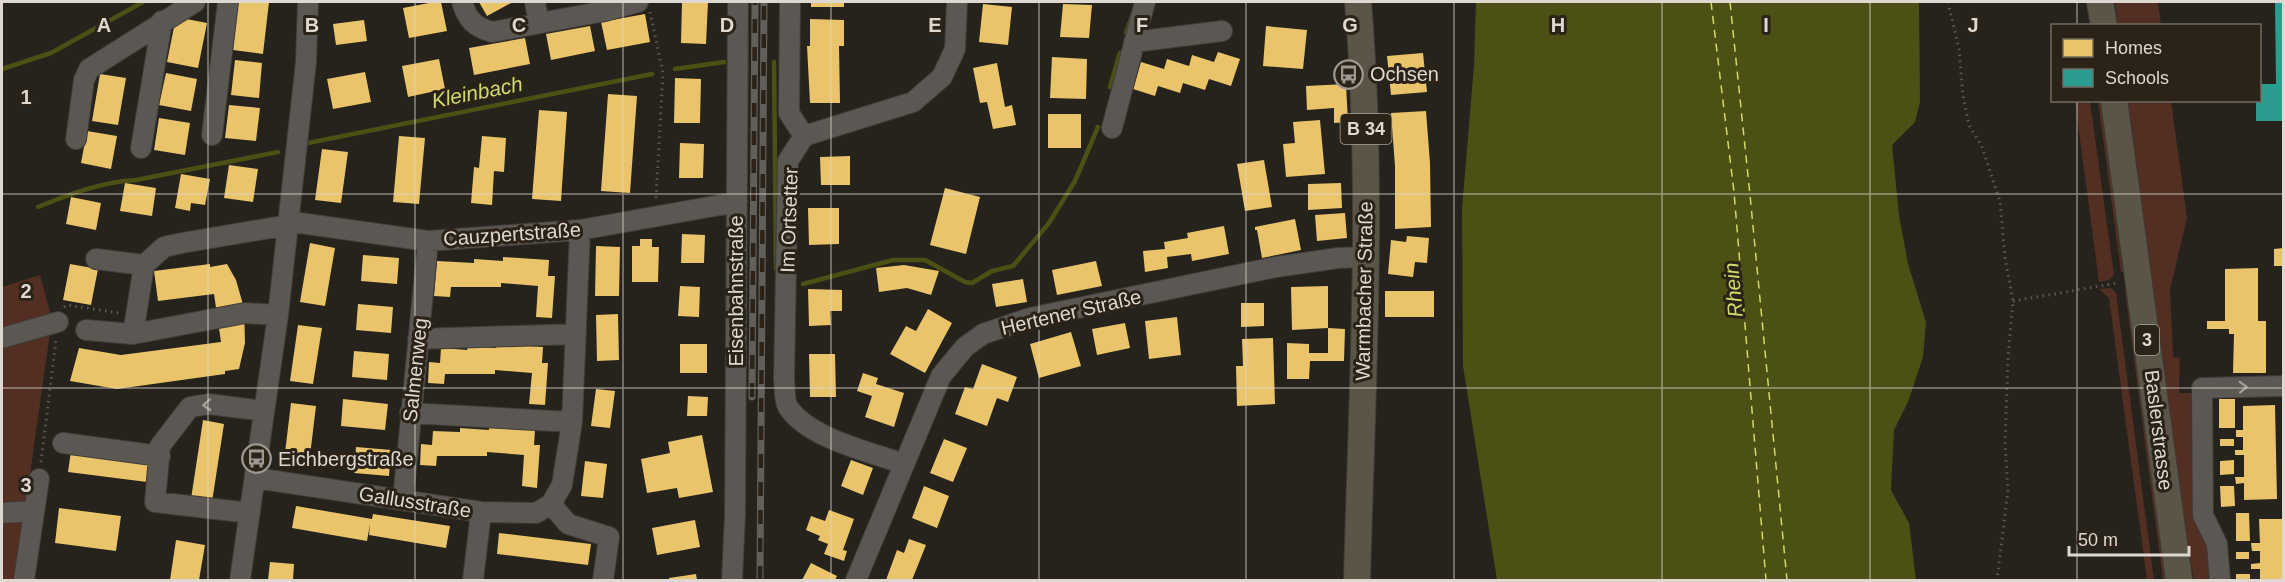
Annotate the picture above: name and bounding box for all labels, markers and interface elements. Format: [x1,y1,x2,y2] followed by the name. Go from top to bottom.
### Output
[97,14,111,36] text: A
[305,14,319,36] text: B
[512,14,526,36] text: C
[720,14,734,36] text: D
[928,14,942,36] text: E
[1136,14,1148,36] text: F
[1342,14,1358,36] text: G
[1551,14,1565,36] text: H
[1763,14,1769,36] text: I
[1967,14,1979,36] text: J
[2051,24,2261,102] legend
[2105,38,2162,58] text: Homes
[1333,58,1365,90] bus stop icon: Ochsen
[1370,63,1439,85] place label: Ochsen
[2105,68,2169,88] text: Schools
[430,72,524,112] water label: Kleinbach
[20,86,32,108] text: 1
[1340,114,1392,144] road number: B 34
[776,167,802,273] street label: Im Ortsetter
[1351,201,1377,381] street label: Warmbacher Straße
[725,215,747,367] street label: Eisenbahnstraße
[442,218,582,250] street label: Cauzpertstraße
[1719,262,1747,318] water label: Rhein
[20,280,32,302] text: 2
[999,285,1143,339] street label: Hertener Straße
[399,317,431,423] street label: Salmenweg
[2135,325,2159,355] road number: 3
[2141,369,2177,491] street label: Baslerstrasse
[2238,381,2247,394] one-way arrow
[202,399,211,412] one-way arrow
[241,443,273,475] bus stop icon: Eichbergstraße
[278,448,414,470] place label: Eichbergstraße
[20,474,32,496] text: 3
[357,482,473,522] street label: Gallusstraße
[2069,519,2189,557] scale bar
[2078,530,2118,550] text: 50 m

